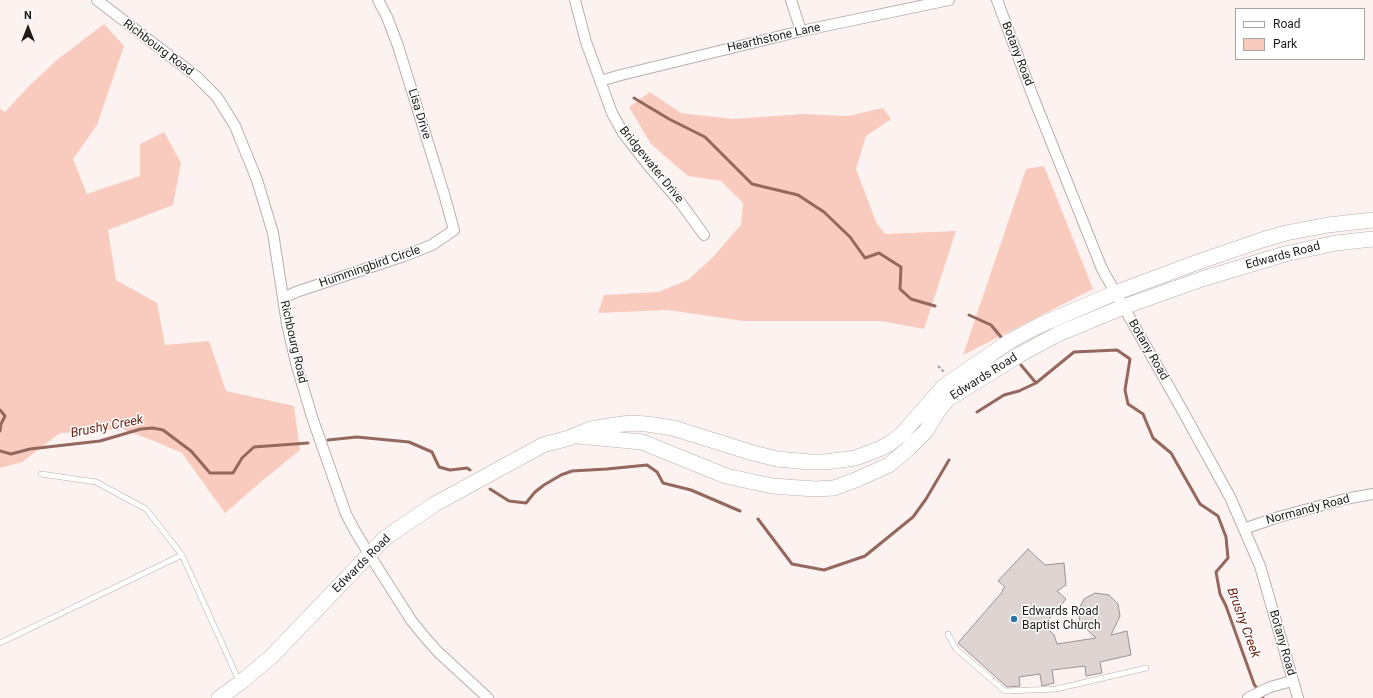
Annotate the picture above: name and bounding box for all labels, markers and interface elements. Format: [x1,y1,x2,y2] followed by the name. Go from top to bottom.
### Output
[8,8,48,48] north arrow
[1235,8,1365,60] legend
[24,9,32,22] text: N
[120,17,196,79] street label: Richbourg Road
[1273,17,1301,31] text: Road
[726,20,822,56] street label: Hearthstone Lane
[998,20,1036,88] street label: Botany Road
[1273,37,1297,51] text: Park
[405,87,433,141] street label: Lisa Drive
[616,124,686,206] street label: Bridgewater Drive
[1244,239,1322,273] street label: Edwards Road
[317,243,423,291] street label: Hummingbird Circle
[276,299,310,385] street label: Richbourg Road
[1125,317,1171,383] street label: Botany Road
[948,351,1020,403] street label: Edwards Road
[69,412,145,442] water label: Brushy Creek
[1265,492,1351,528] street label: Normandy Road
[330,532,394,596] street label: Edwards Road
[1223,586,1263,660] water label: Brushy Creek
[1022,605,1101,633] place label: Edwards Road Baptist Church
[1266,609,1298,677] street label: Botany Road
[1009,614,1019,624] marker: Edwards Road Baptist Church

